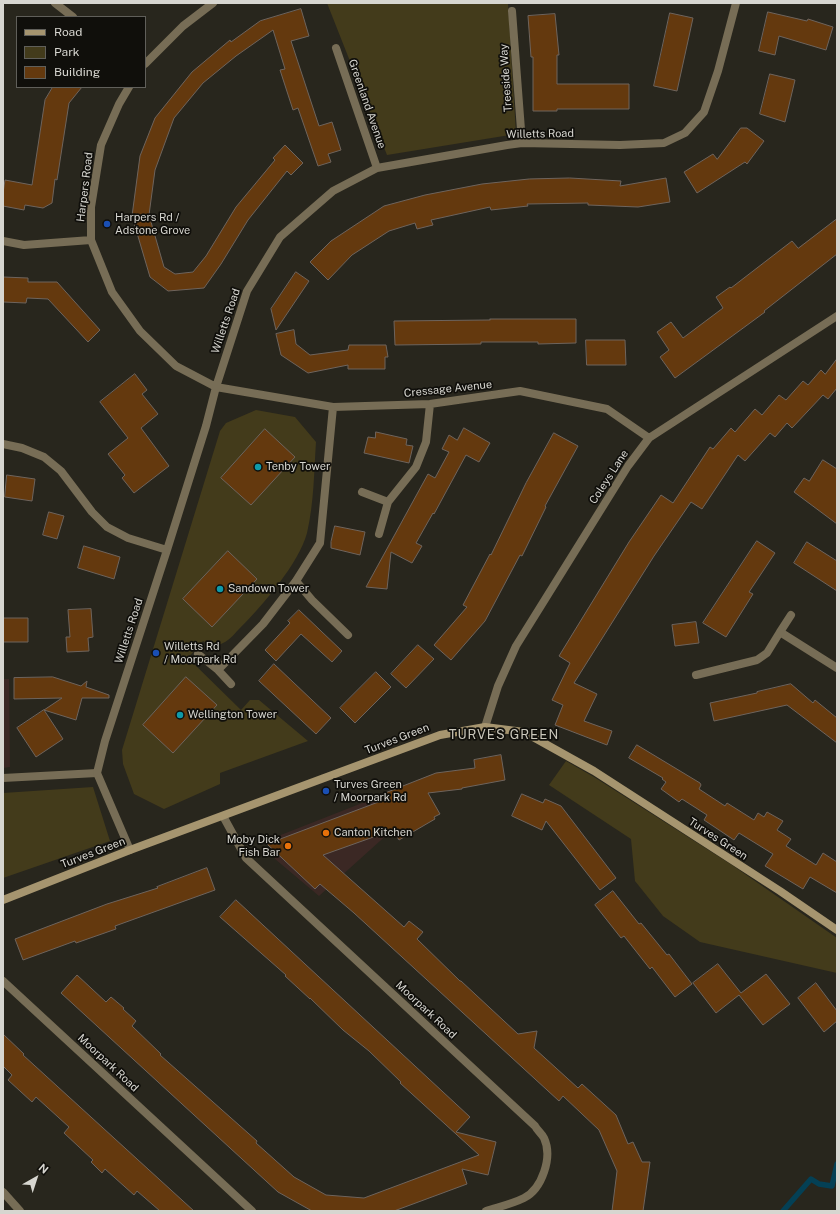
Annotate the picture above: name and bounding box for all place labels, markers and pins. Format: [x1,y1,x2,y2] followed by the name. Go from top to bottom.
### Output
[115,211,190,237] place label: Harpers Rd / Adstone Grove
[102,219,112,229] marker: Harpers Rd / Adstone Grove
[266,460,330,474] place label: Tenby Tower
[253,462,263,472] marker: Tenby Tower
[228,582,309,596] place label: Sandown Tower
[215,584,225,594] marker: Sandown Tower
[164,640,236,666] place label: Willetts Rd / Moorpark Rd
[151,648,161,658] marker: Willetts Rd / Moorpark Rd
[188,708,277,722] place label: Wellington Tower
[175,710,185,720] marker: Wellington Tower
[334,778,406,804] place label: Turves Green / Moorpark Rd
[321,786,331,796] marker: Turves Green / Moorpark Rd
[334,826,412,840] place label: Canton Kitchen
[321,828,331,838] marker: Canton Kitchen
[227,833,280,859] place label: Moby Dick Fish Bar
[283,841,293,851] marker: Moby Dick Fish Bar

